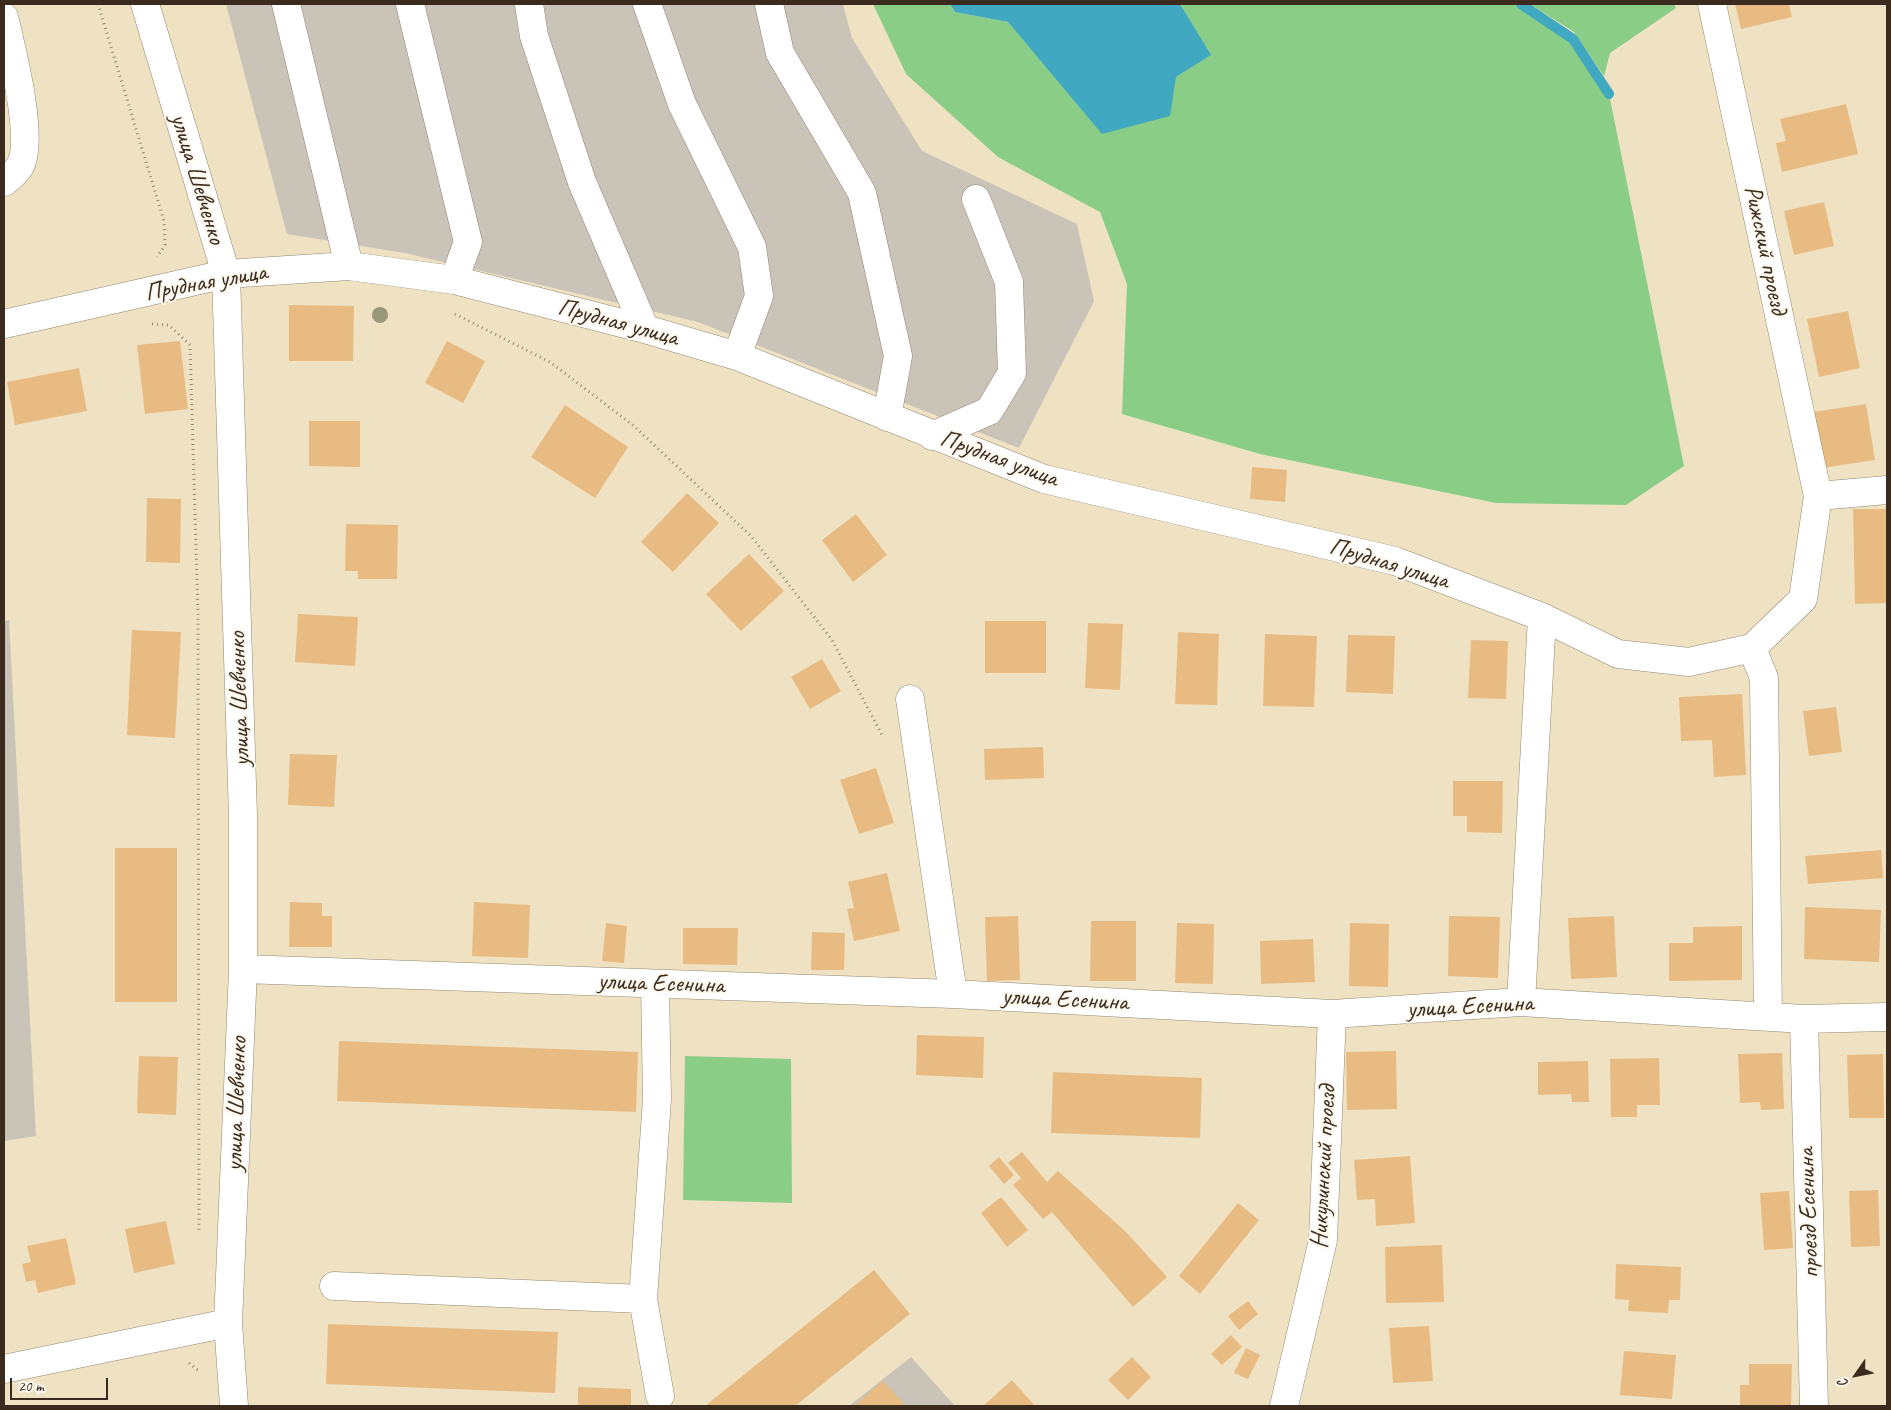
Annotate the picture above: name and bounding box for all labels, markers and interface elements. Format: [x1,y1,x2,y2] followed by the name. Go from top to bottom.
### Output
[163,110,231,248] street label: улица Шевченко
[1737,183,1793,317] street label: Рижский проезд
[143,258,269,308] street label: Прудная улица
[555,293,681,353] street label: Прудная улица
[936,424,1062,494] street label: Прудная улица
[1326,532,1452,596] street label: Прудная улица
[223,631,257,767] street label: улица Шевченко
[597,967,725,1001] street label: улица Есенина
[1001,982,1129,1018] street label: улица Есенина
[1406,989,1534,1025] street label: улица Есенина
[220,1036,254,1172] street label: улица Шевченко
[1305,1085,1343,1249] street label: Никулинский проезд
[1792,1147,1826,1279] street label: проезд Есенина
[1831,1350,1881,1400] north arrow
[12,1368,110,1400] scale bar
[1834,1376,1852,1391] text: С
[18,1377,44,1396] text: 20 m

